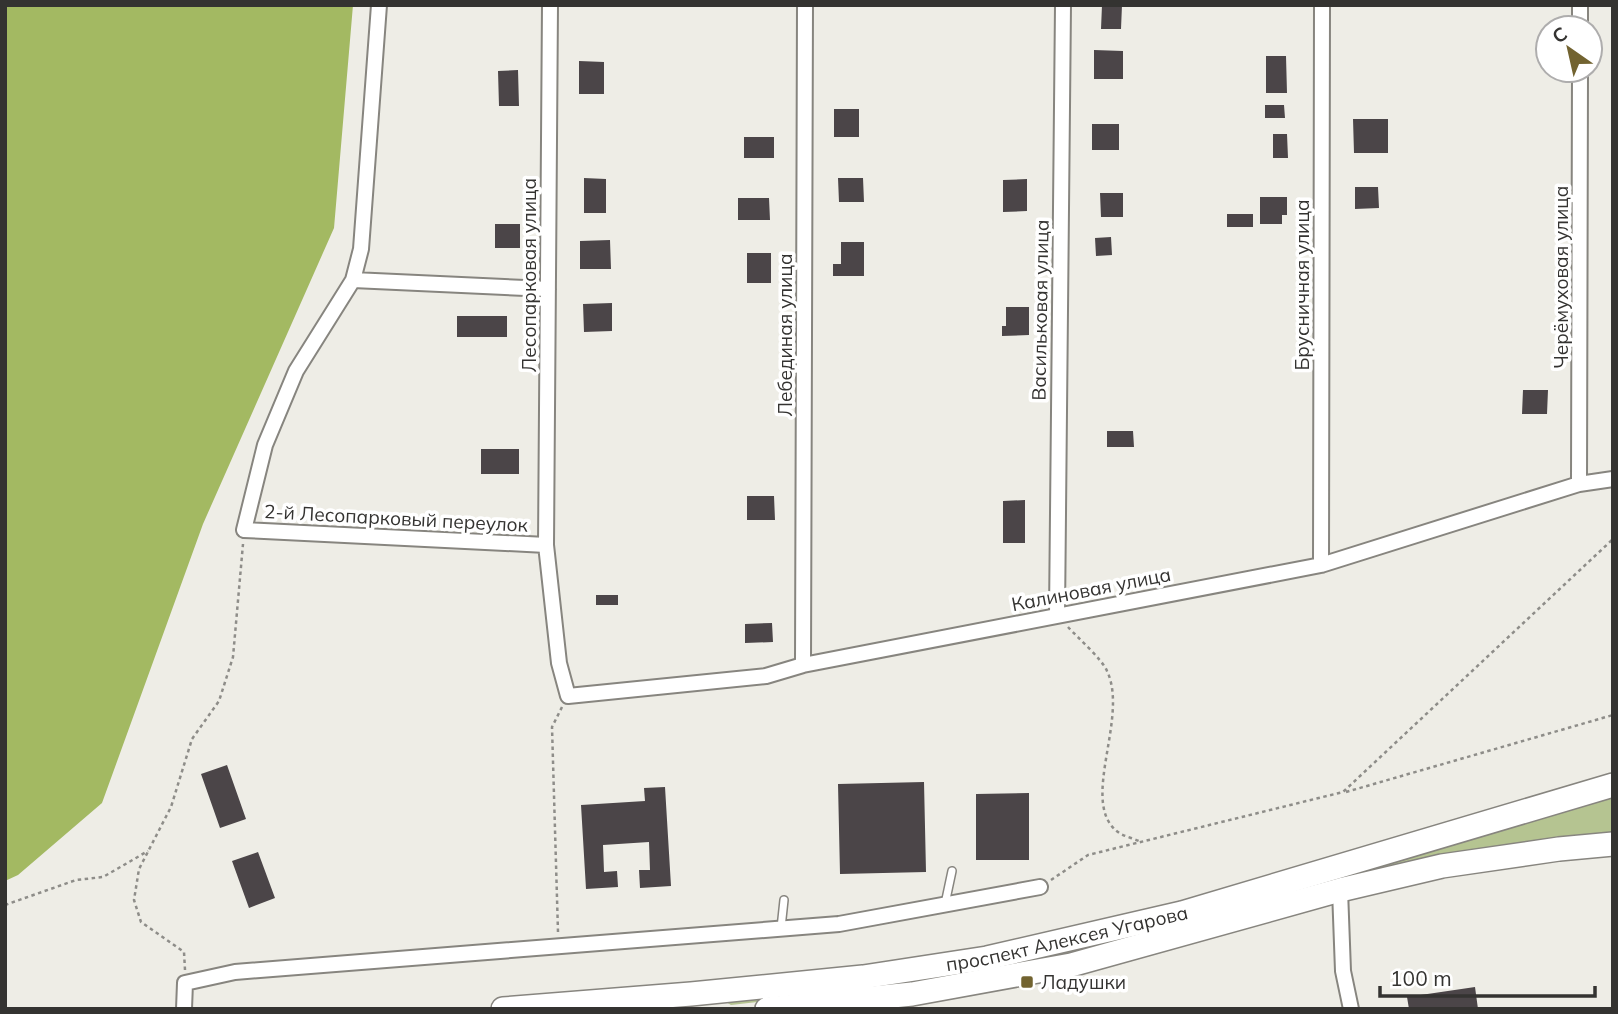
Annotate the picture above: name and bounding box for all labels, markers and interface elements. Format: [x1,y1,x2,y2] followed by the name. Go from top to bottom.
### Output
[1534,14,1604,84] north arrow
[1547,21,1572,48] text: С
[517,178,541,372] street label: Лесопарковая улица
[1549,186,1573,368] street label: Черёмуховая улица
[1290,199,1314,371] street label: Брусничная улица
[1026,219,1054,401] street label: Васильковая улица
[773,253,797,417] street label: Лебединая улица
[263,499,529,537] street label: 2-й Лесопарковый переулок
[1009,562,1173,616] street label: Калиновая улица
[944,900,1190,976] street label: проспект Алексея Угарова
[1380,954,1595,998] scale bar
[1390,965,1452,991] text: 100 m
[1041,970,1126,994] place label: Ладушки
[1019,974,1035,990] marker: Ладушки

